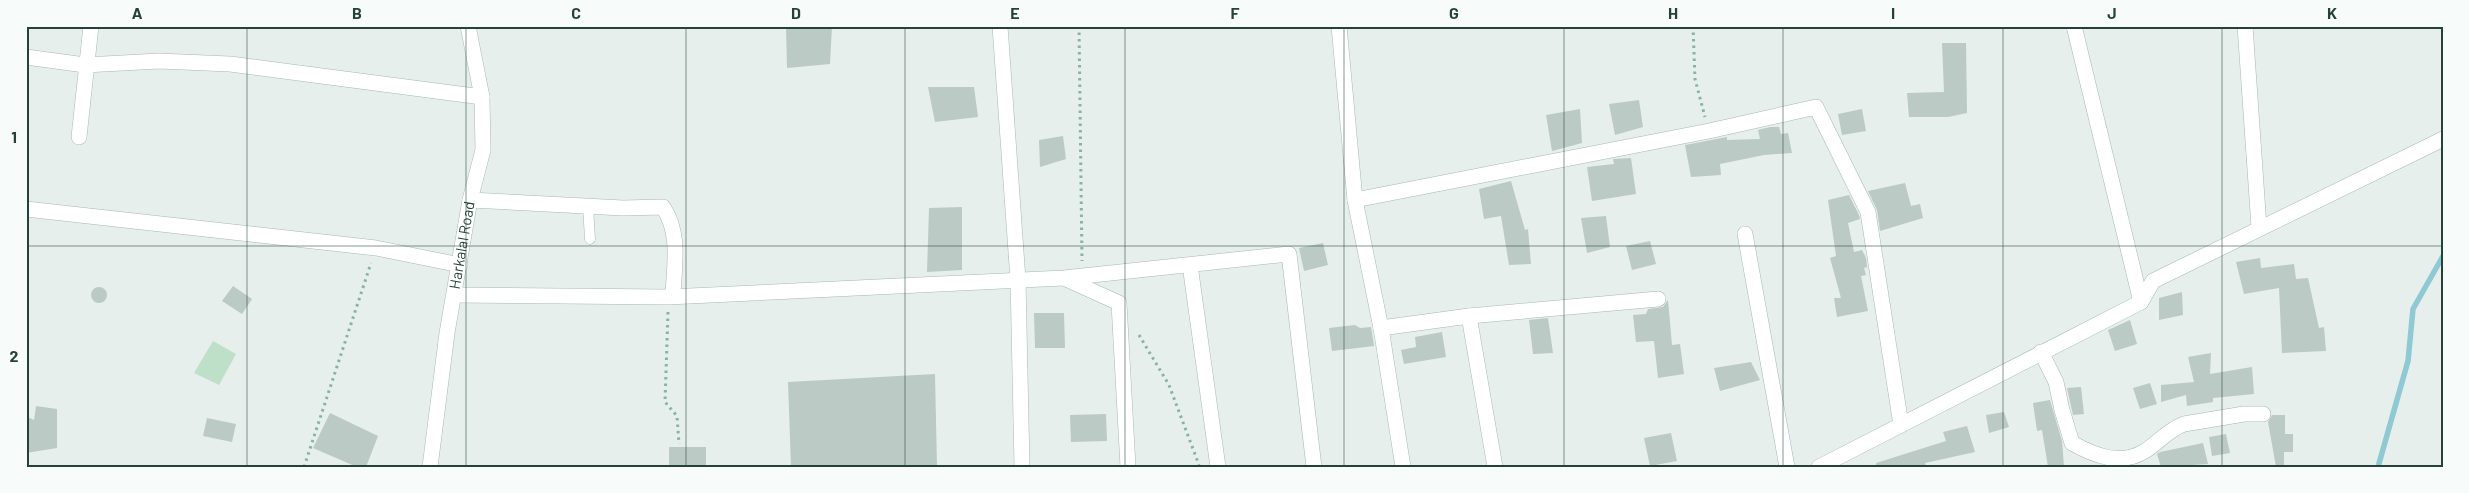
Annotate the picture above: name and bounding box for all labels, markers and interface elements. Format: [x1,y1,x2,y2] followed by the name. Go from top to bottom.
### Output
[132,3,143,22] text: A
[352,3,362,22] text: B
[571,3,581,22] text: C
[791,3,801,22] text: D
[1010,3,1020,22] text: E
[1231,3,1240,22] text: F
[1449,3,1459,22] text: G
[1668,3,1678,22] text: H
[1891,3,1895,22] text: I
[2107,3,2117,22] text: J
[2327,3,2337,22] text: K
[11,127,17,146] text: 1
[445,200,478,290] street label: Harkalal Road
[10,346,19,365] text: 2

